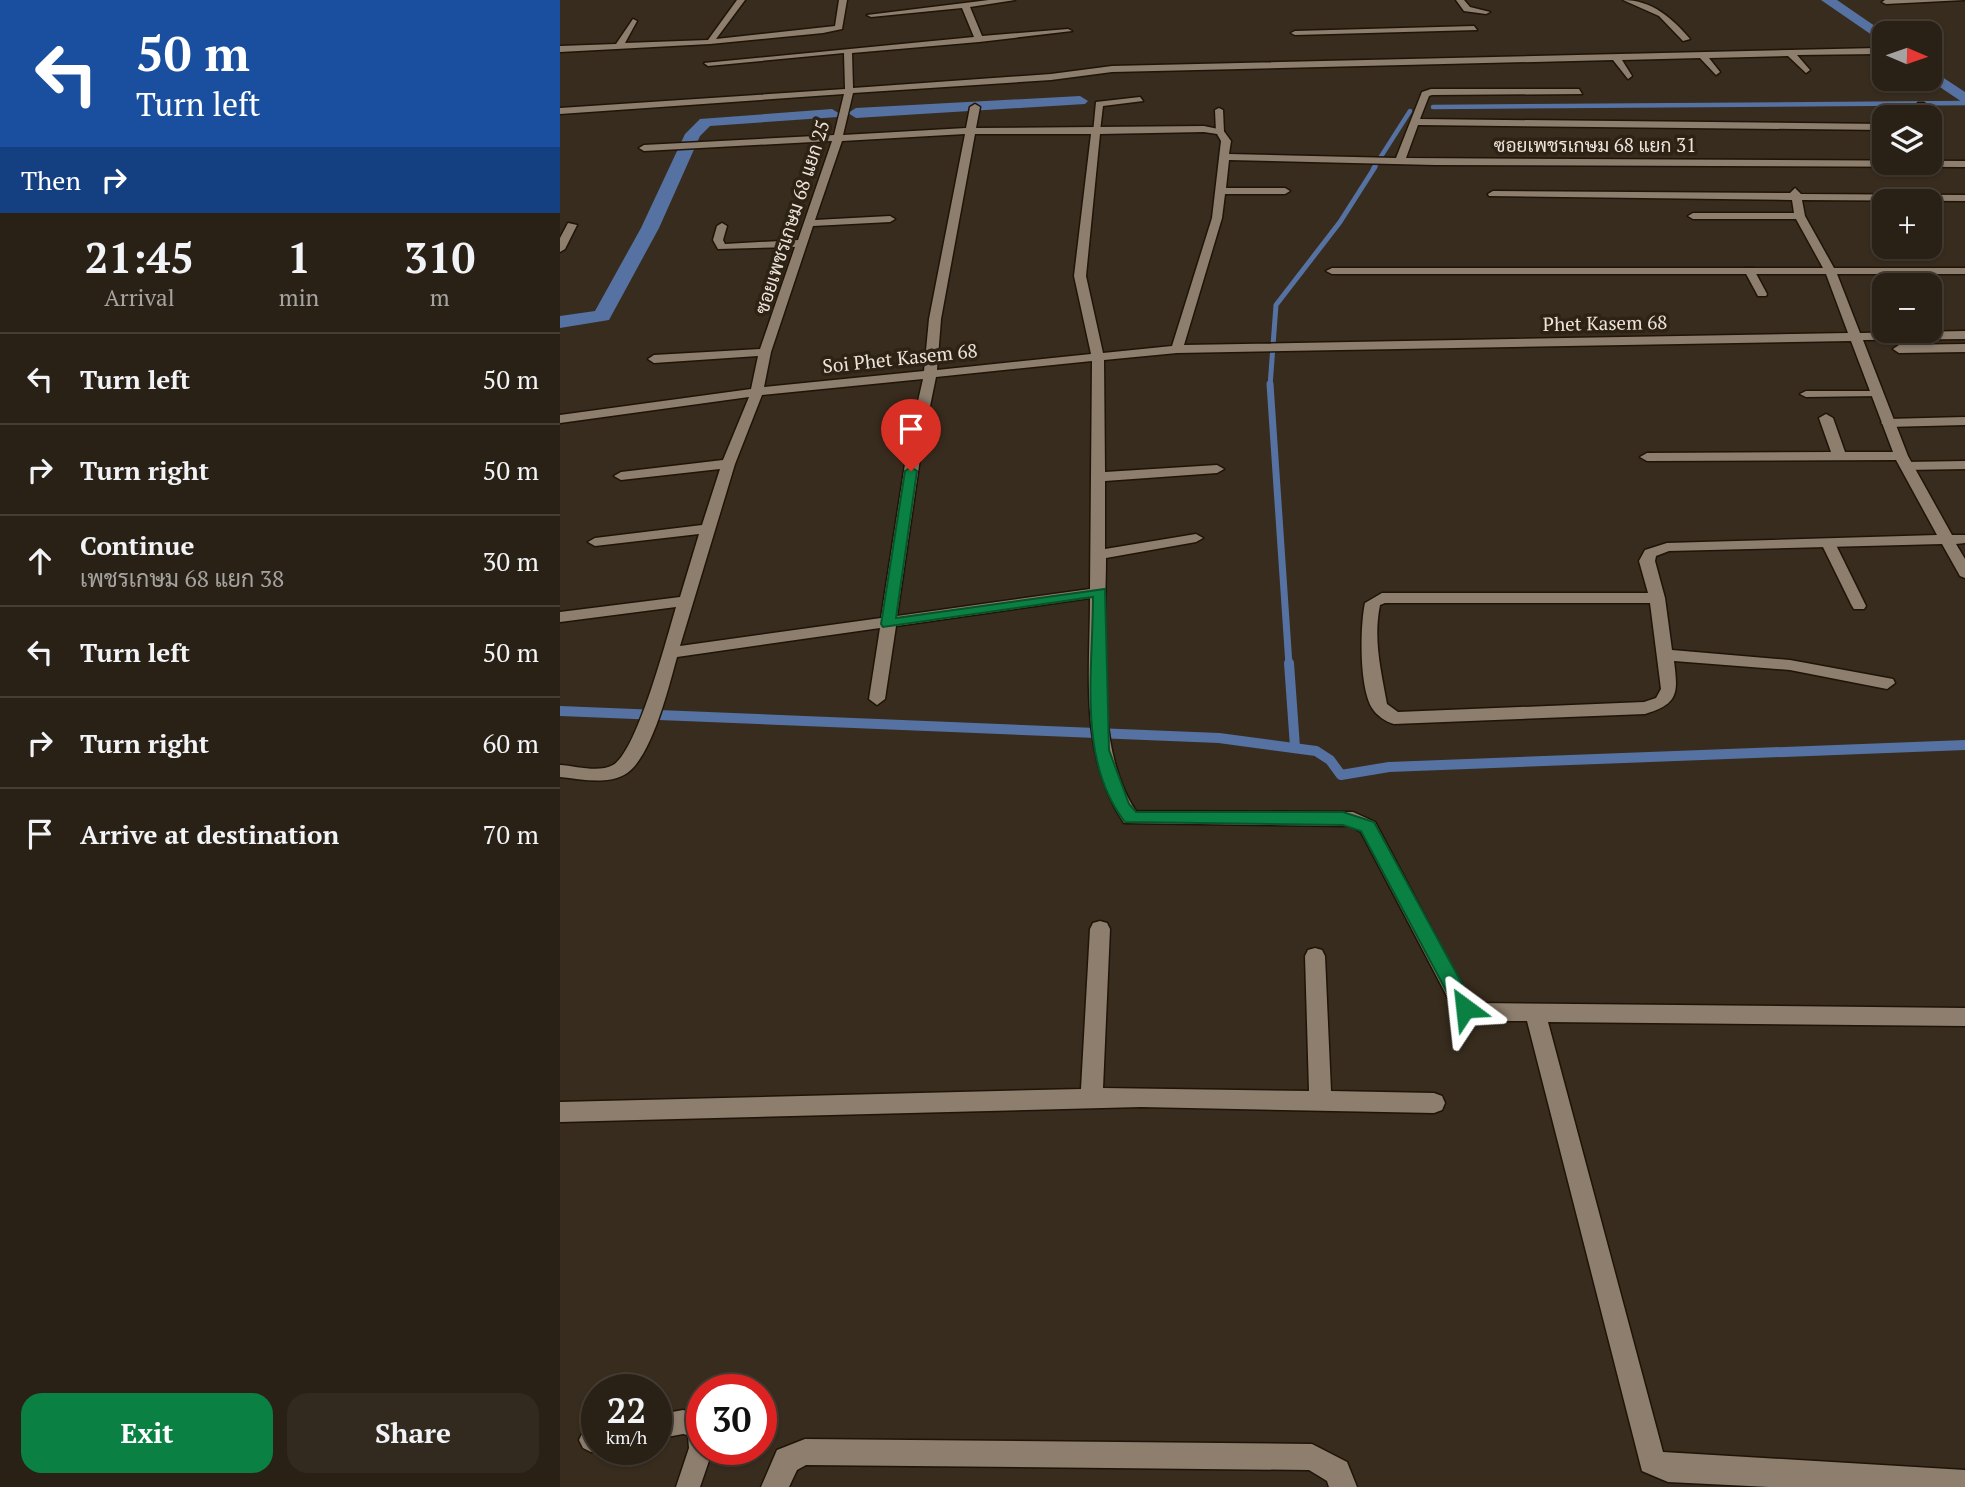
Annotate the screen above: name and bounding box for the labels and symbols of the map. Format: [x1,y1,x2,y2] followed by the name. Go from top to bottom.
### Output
[1872,21,1942,91] north arrow
[748,117,835,317] street label: ซอยเพชรเกษม 68 แยก 25
[1494,132,1696,157] street label: ซอยเพชรเกษม 68 แยก 31
[1542,309,1668,336] street label: Phet Kasem 68
[821,337,979,378] street label: Soi Phet Kasem 68
[881,399,941,471] pin
[1428,971,1502,1045] position arrow
[686,1374,777,1465] speed limit sign: 30

